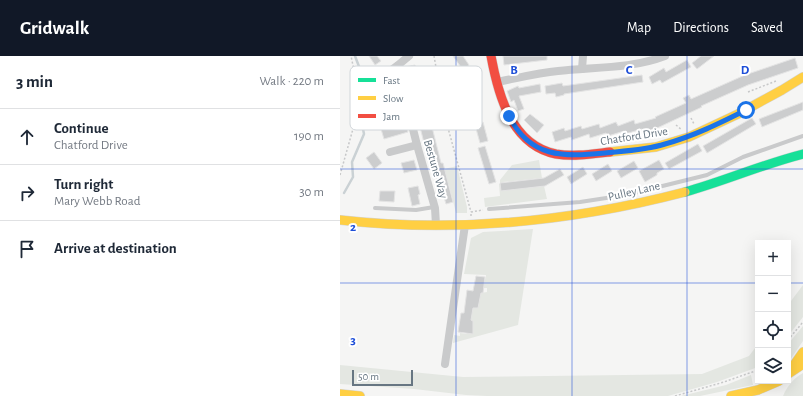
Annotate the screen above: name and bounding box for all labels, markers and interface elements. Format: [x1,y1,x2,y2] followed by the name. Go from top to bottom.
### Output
[20,19,89,38] text: Gridwalk
[627,21,651,35] text: Map
[673,21,729,35] text: Directions
[751,21,783,35] text: Saved
[510,64,518,77] text: B
[626,64,633,77] text: C
[741,64,750,77] text: D
[350,66,482,130] legend
[16,73,53,90] text: 3 min
[259,75,324,88] text: Walk · 220 m
[383,75,401,86] text: Fast
[383,93,404,104] text: Slow
[737,101,755,119] route start
[500,107,518,125] route end
[383,111,400,122] text: Jam
[54,121,109,136] text: Continue
[599,125,669,147] street label: Chatford Drive
[16,126,38,148] icon: ahead
[294,130,324,143] text: 190 m
[421,138,450,200] street label: Bestune Way
[54,139,128,152] text: Chatford Drive
[54,177,113,192] text: Turn right
[607,179,661,204] street label: Pulley Lane
[16,182,38,204] icon: right
[299,186,324,199] text: 30 m
[54,195,140,208] text: Mary Webb Road
[350,221,356,234] text: 2
[16,238,38,260] icon: arrive
[755,240,791,384] map controls
[755,240,791,276] button: +
[54,241,177,256] text: Arrive at destination
[755,276,791,312] button: −
[755,312,791,348] button: locate
[350,334,356,347] text: 3
[755,348,791,384] button: layers
[352,368,413,387] scale bar
[358,371,379,382] text: 50 m

